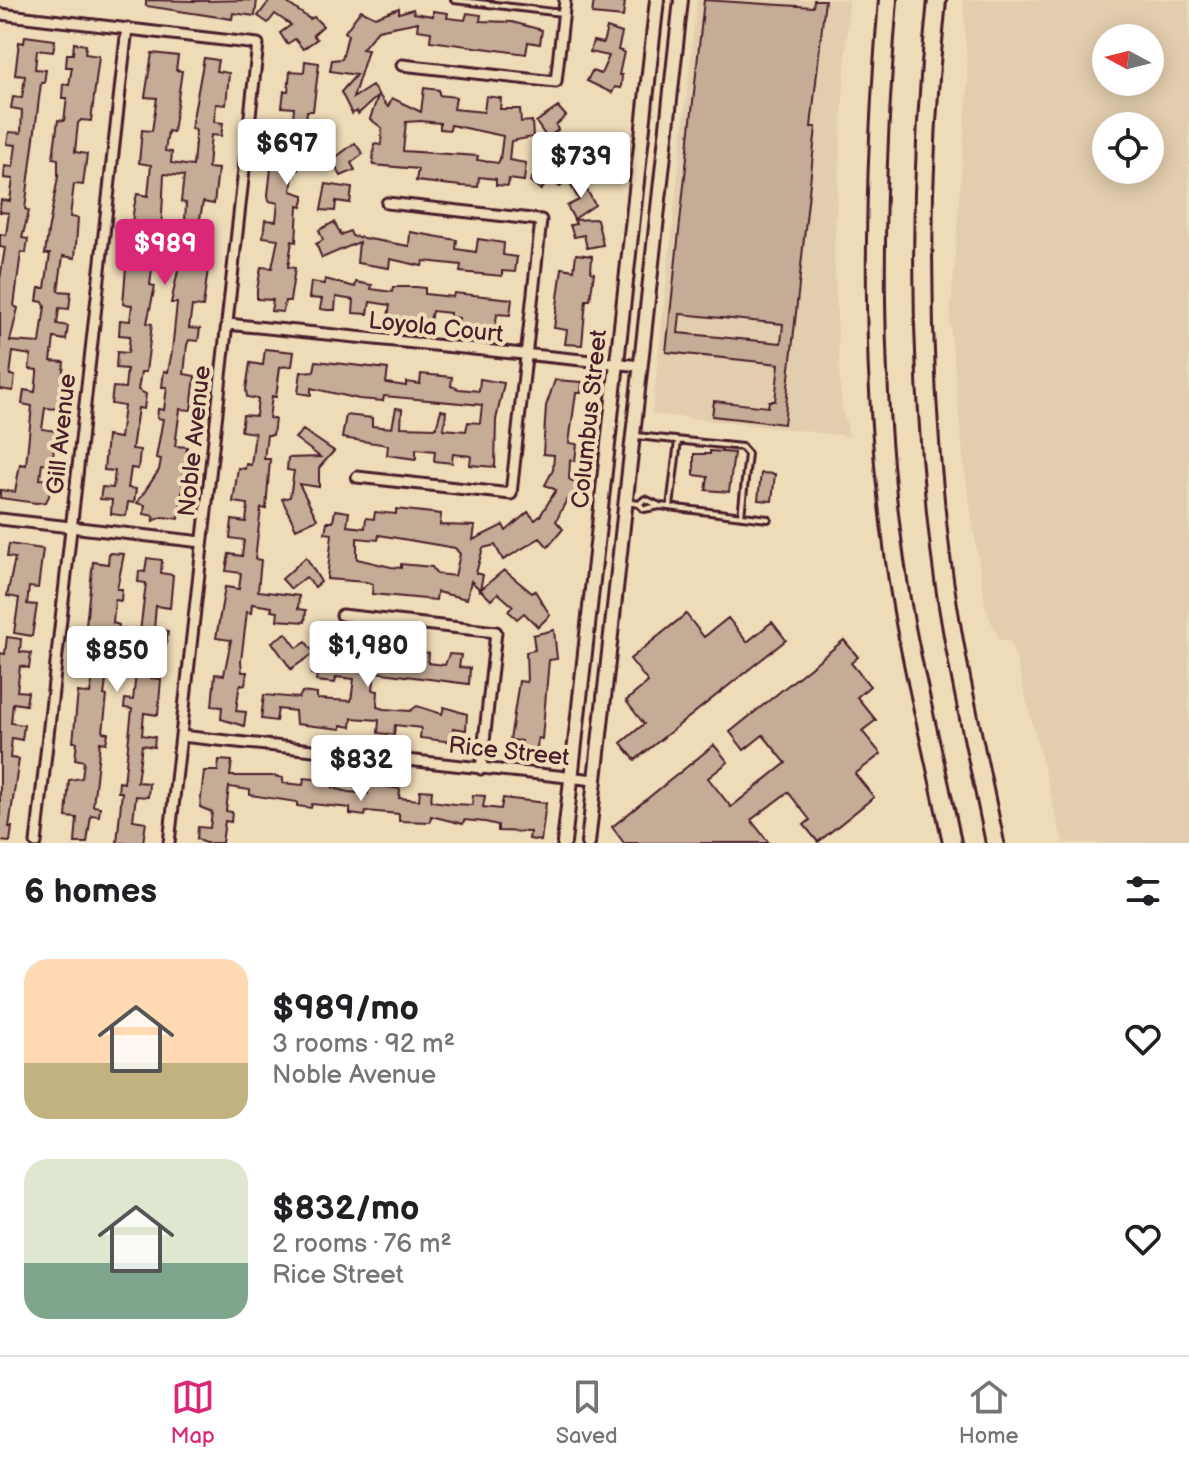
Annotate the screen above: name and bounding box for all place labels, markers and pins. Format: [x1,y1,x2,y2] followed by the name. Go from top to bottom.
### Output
[240,119,334,187] pin: $697
[534,132,628,200] pin: $739
[118,219,212,287] pin: $989
[303,621,433,689] pin: $1,980
[70,626,164,694] pin: $850
[314,735,408,803] pin: $832

